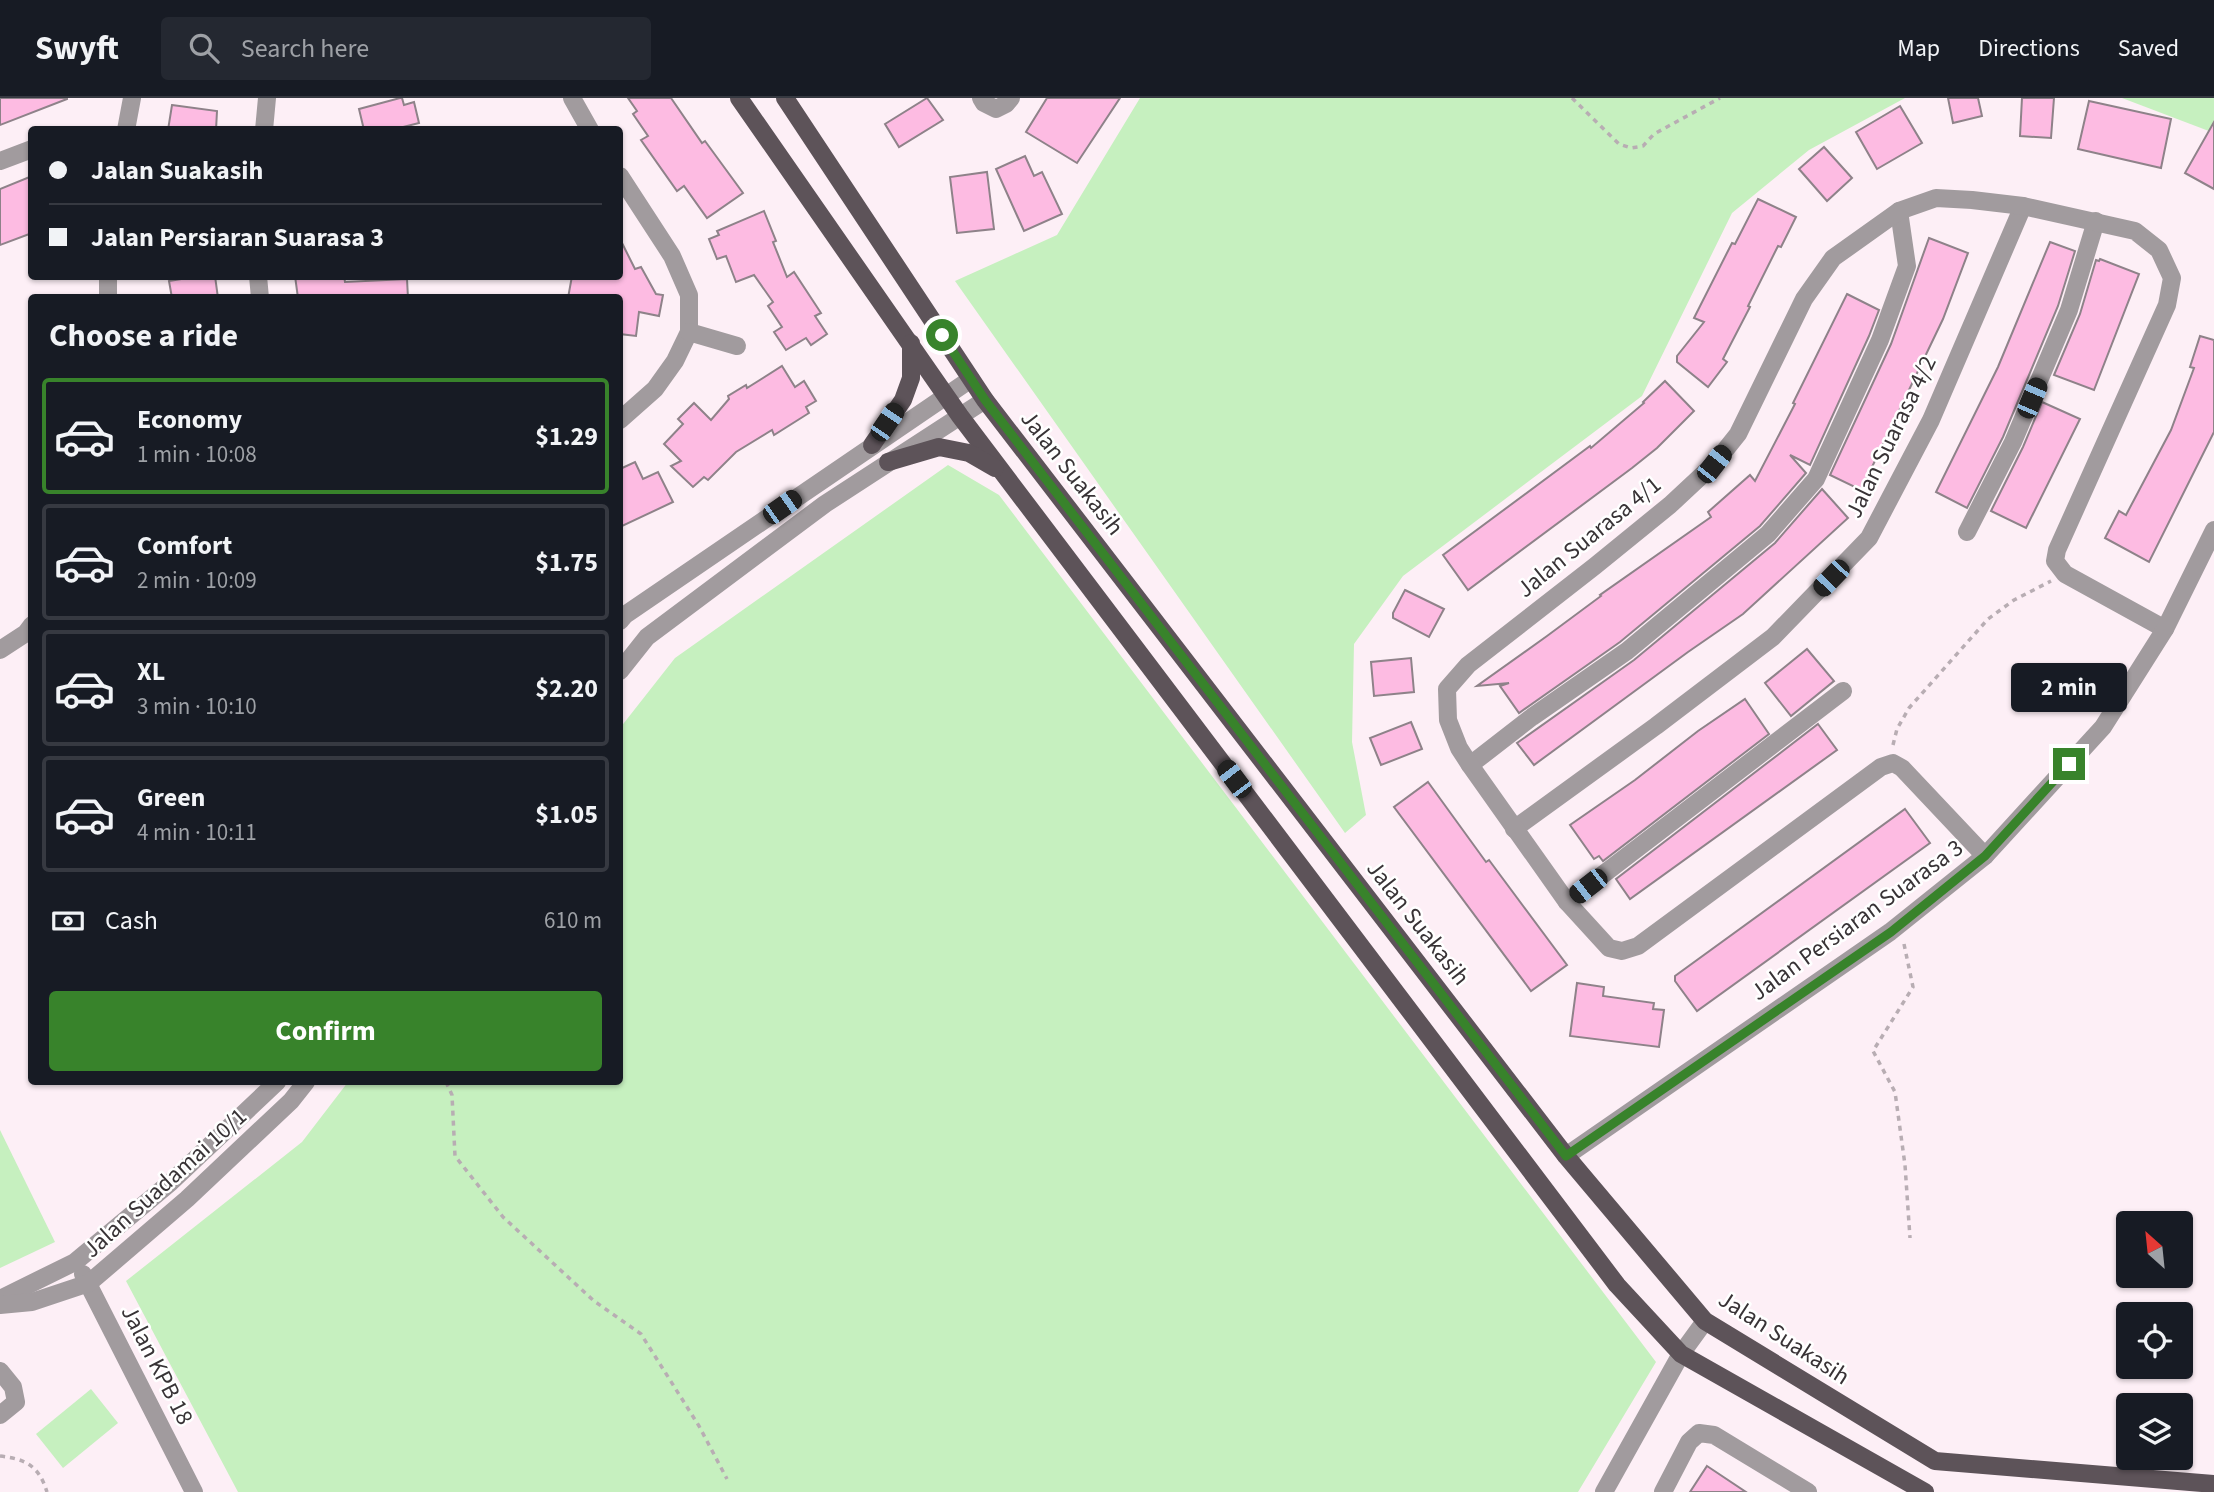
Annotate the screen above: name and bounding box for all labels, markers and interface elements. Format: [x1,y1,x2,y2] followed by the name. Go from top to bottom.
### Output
[161,17,651,80] search box
[35,25,119,72] text: Swyft
[185,29,223,67] icon: search
[241,30,369,67] text: Search here
[1897,31,1940,66] text: Map
[1978,31,2080,66] text: Directions
[2118,31,2179,66] text: Saved
[91,152,263,189] text: Jalan Suakasih
[91,219,384,256] text: Jalan Persiaran Suarasa 3
[49,313,238,359] text: Choose a ride
[926,319,958,351] route start
[1837,350,1945,524] street label: Jalan Suarasa 4/2
[2015,375,2050,421] car
[867,399,908,445] car
[137,401,242,438] text: Economy
[1012,403,1132,543] street label: Jalan Suakasih
[53,405,116,468] icon: car
[535,418,598,455] text: $1.29
[137,438,257,471] text: 1 min · 10:08
[1693,441,1736,487] car
[1509,468,1669,606] street label: Jalan Suarasa 4/1
[759,486,806,528] car
[137,527,232,564] text: Comfort
[53,531,116,594] icon: car
[535,544,598,581] text: $1.75
[1809,556,1854,600] car
[137,564,257,597] text: 2 min · 10:09
[137,653,165,690] text: XL
[53,657,116,720] icon: car
[2011,662,2127,712] callout: 2 min
[535,670,598,707] text: $2.20
[2041,671,2097,704] text: 2 min
[137,690,257,723] text: 3 min · 10:10
[2053,748,2085,780] route end
[1213,756,1256,802] car
[137,779,205,816] text: Green
[53,783,116,846] icon: car
[535,796,598,833] text: $1.05
[137,816,257,849] text: 4 min · 10:11
[1743,831,1971,1009] street label: Jalan Persiaran Suarasa 3
[1358,853,1478,993] street label: Jalan Suakasih
[1565,865,1612,907] car
[49,902,87,940] icon: cash
[105,902,158,939] text: Cash
[544,904,602,937] text: 610 m
[49,991,602,1071] button: Confirm
[75,1100,255,1266] street label: Jalan Suadamai 10/1
[2116,1211,2193,1288] north arrow
[2116,1211,2193,1470] map controls
[1711,1282,1857,1394] street label: Jalan Suakasih
[112,1299,202,1431] street label: Jalan KPB 18
[2116,1302,2193,1379] button: locate
[2116,1393,2193,1470] button: layers

